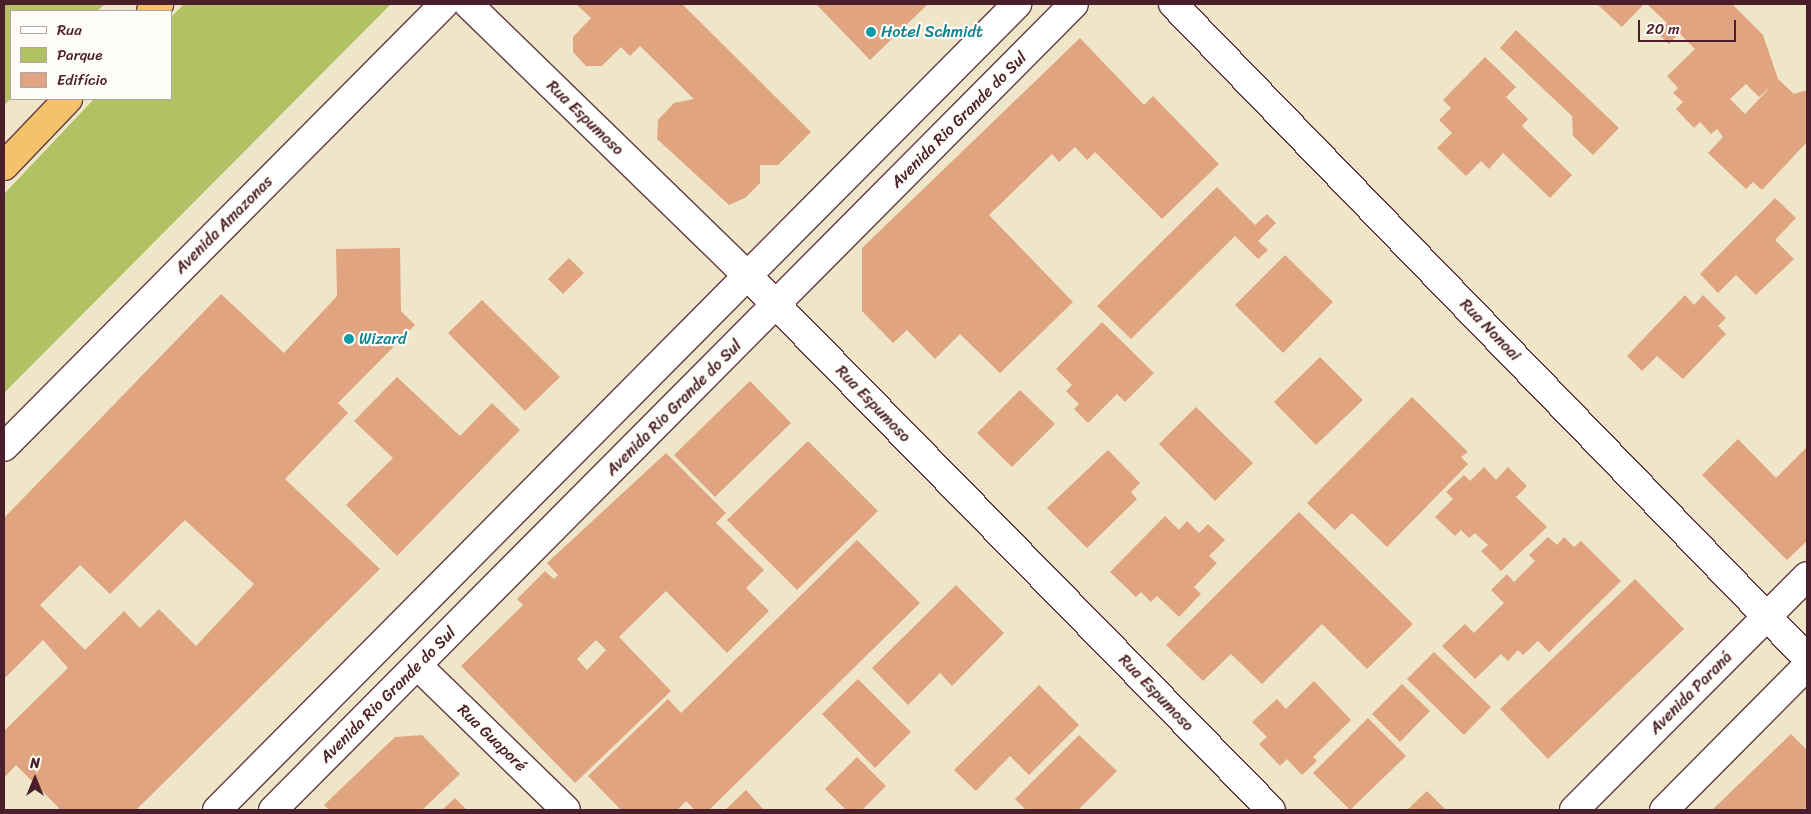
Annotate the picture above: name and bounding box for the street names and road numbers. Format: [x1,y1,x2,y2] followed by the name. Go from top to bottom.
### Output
[887,48,1031,192] street label: Avenida Rio Grande do Sul
[543,77,627,159] street label: Rua Espumoso
[171,172,277,278] street label: Avenida Amazonas
[1456,295,1524,365] street label: Rua Nonoai
[602,336,746,480] street label: Avenida Rio Grande do Sul
[832,362,914,446] street label: Rua Espumoso
[316,623,460,767] street label: Avenida Rio Grande do Sul
[1646,648,1736,738] street label: Avenida Paraná
[1115,651,1197,735] street label: Rua Espumoso
[454,700,530,776] street label: Rua Guaporé

